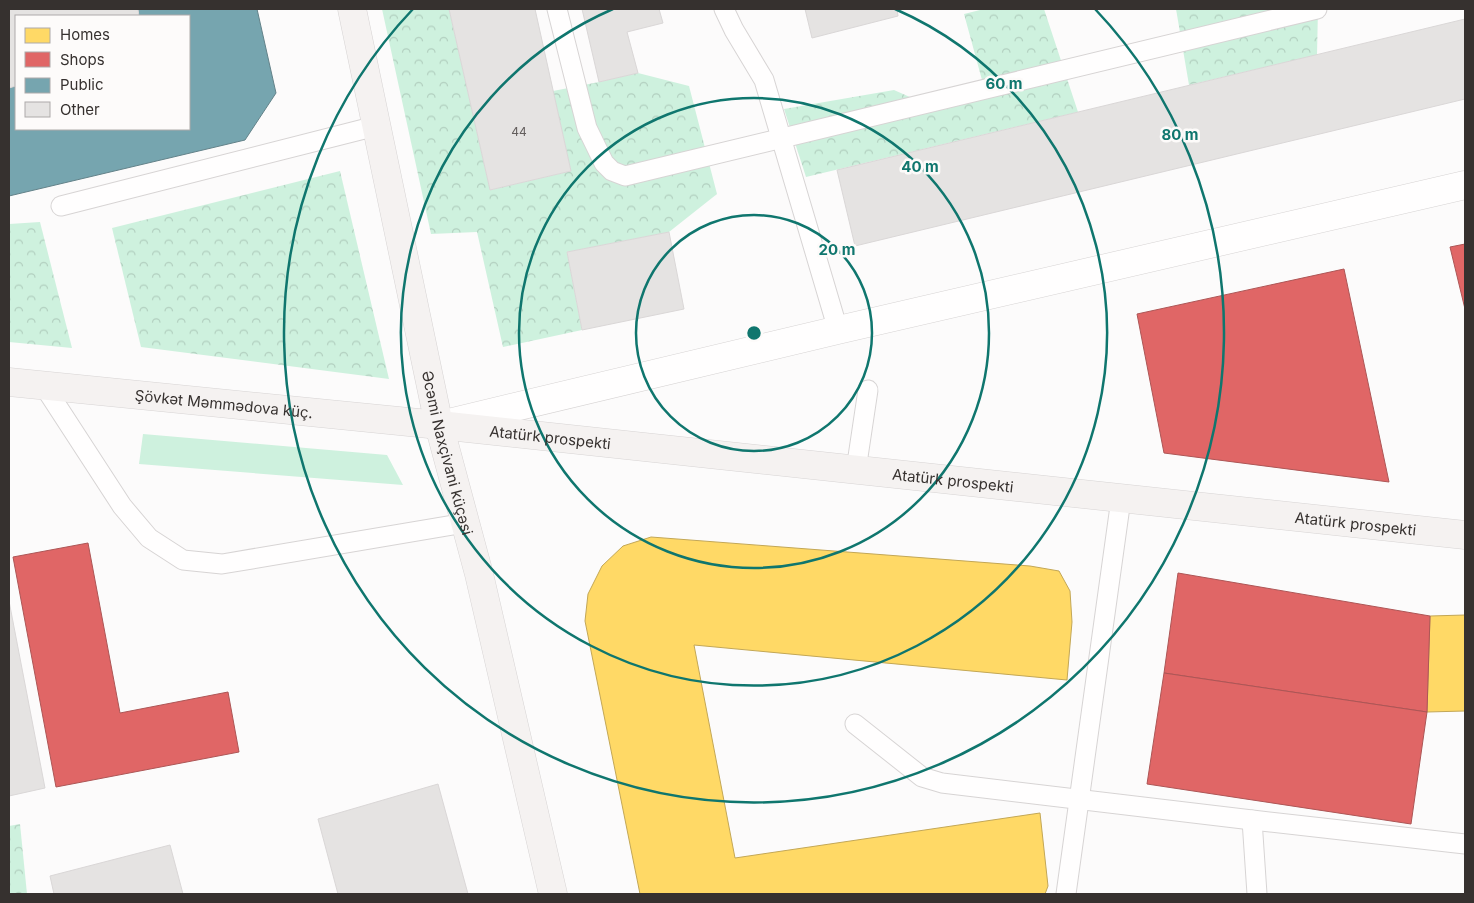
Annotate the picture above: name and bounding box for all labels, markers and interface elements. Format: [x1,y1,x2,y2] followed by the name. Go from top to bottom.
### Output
[15,15,190,130] legend
[60,25,110,44] text: Homes
[60,50,105,69] text: Shops
[985,74,1023,93] text: 60 m
[60,75,103,94] text: Public
[60,100,100,119] text: Other
[511,124,527,139] house number: 44
[1161,125,1199,144] text: 80 m
[901,157,939,176] text: 40 m
[819,240,855,259] text: 20 m
[745,324,763,342] centre of rings
[418,369,478,537] street label: Əcəmi Naxçivani küçəsi
[134,385,314,422] street label: Şövkət Məmmədova küç.
[489,421,612,453] street label: Atatürk prospekti
[891,464,1015,496] street label: Atatürk prospekti
[1294,507,1417,539] street label: Atatürk prospekti

